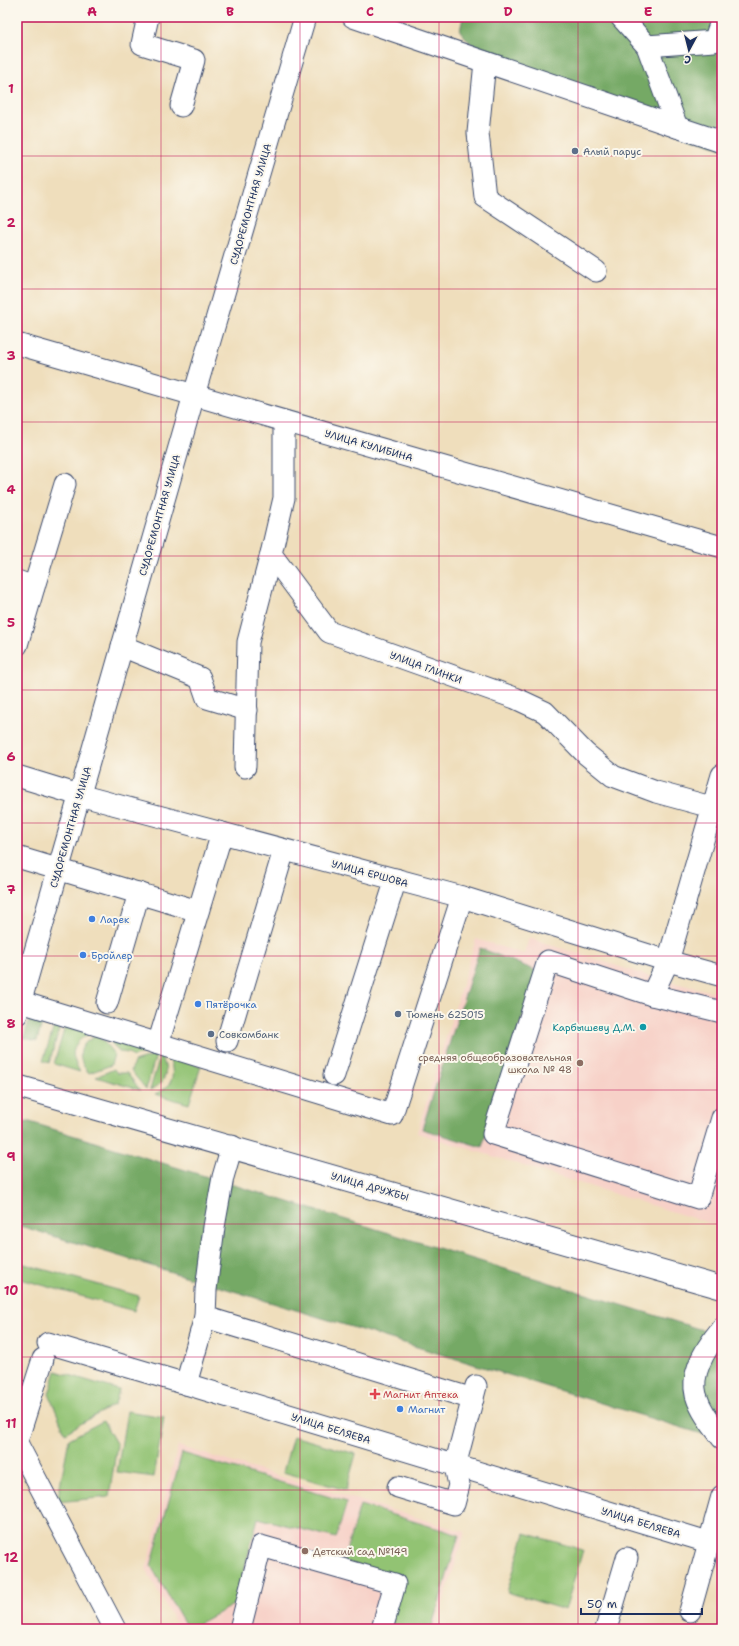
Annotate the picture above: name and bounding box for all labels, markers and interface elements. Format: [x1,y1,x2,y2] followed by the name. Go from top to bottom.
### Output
[87,3,97,20] text: A
[226,3,234,20] text: B
[366,3,374,20] text: C
[503,3,513,20] text: D
[644,3,653,20] text: E
[669,30,709,70] north arrow
[683,52,692,67] text: С
[8,80,14,97] text: 1
[227,142,274,266] street label: СУДОРЕМОНТНАЯ УЛИЦА
[583,145,641,158] place label: Алый парус
[570,146,580,156] marker: Алый парус
[6,214,16,231] text: 2
[6,347,16,364] text: 3
[323,427,414,464] street label: УЛИЦА КУЛИБИНА
[136,453,183,577] street label: СУДОРЕМОНТНАЯ УЛИЦА
[6,481,16,498] text: 4
[7,614,15,631] text: 5
[388,648,464,687] street label: УЛИЦА ГЛИНКИ
[6,748,16,765] text: 6
[47,765,94,889] street label: СУДОРЕМОНТНАЯ УЛИЦА
[330,857,410,890] street label: УЛИЦА ЕРШОВА
[6,881,16,898] text: 7
[100,913,130,926] place label: Ларек
[87,914,97,924] marker: Ларек
[91,949,133,962] place label: Бройлер
[78,950,88,960] marker: Бройлер
[206,998,257,1011] place label: Пятёрочка
[193,999,203,1009] marker: Пятёрочка
[406,1008,484,1021] place label: Тюмень 625015
[393,1009,403,1019] marker: Тюмень 625015
[6,1015,16,1032] text: 8
[553,1021,635,1034] place label: Карбышеву Д.М.
[638,1022,648,1032] marker: Карбышеву Д.М.
[219,1028,279,1041] place label: Совкомбанк
[206,1029,216,1039] marker: Совкомбанк
[418,1051,572,1076] place label: средняя общеобразовательная школа № 48
[575,1058,585,1068] marker: средняя общеобразовательная школа № 48
[6,1148,16,1165] text: 9
[329,1169,410,1204] street label: УЛИЦА ДРУЖБЫ
[4,1282,18,1299] text: 10
[383,1388,459,1401] place label: Магнит Аптека
[370,1389,380,1399] marker: Магнит Аптека
[408,1403,446,1416] place label: Магнит
[395,1404,405,1414] marker: Магнит
[290,1410,372,1447] street label: УЛИЦА БЕЛЯЕВА
[5,1415,17,1432] text: 11
[600,1504,682,1541] street label: УЛИЦА БЕЛЯЕВА
[313,1545,407,1558] place label: Детский сад №149
[300,1546,310,1556] marker: Детский сад №149
[4,1549,18,1566] text: 12
[581,1590,702,1616] scale bar
[587,1596,617,1612] text: 50 m

